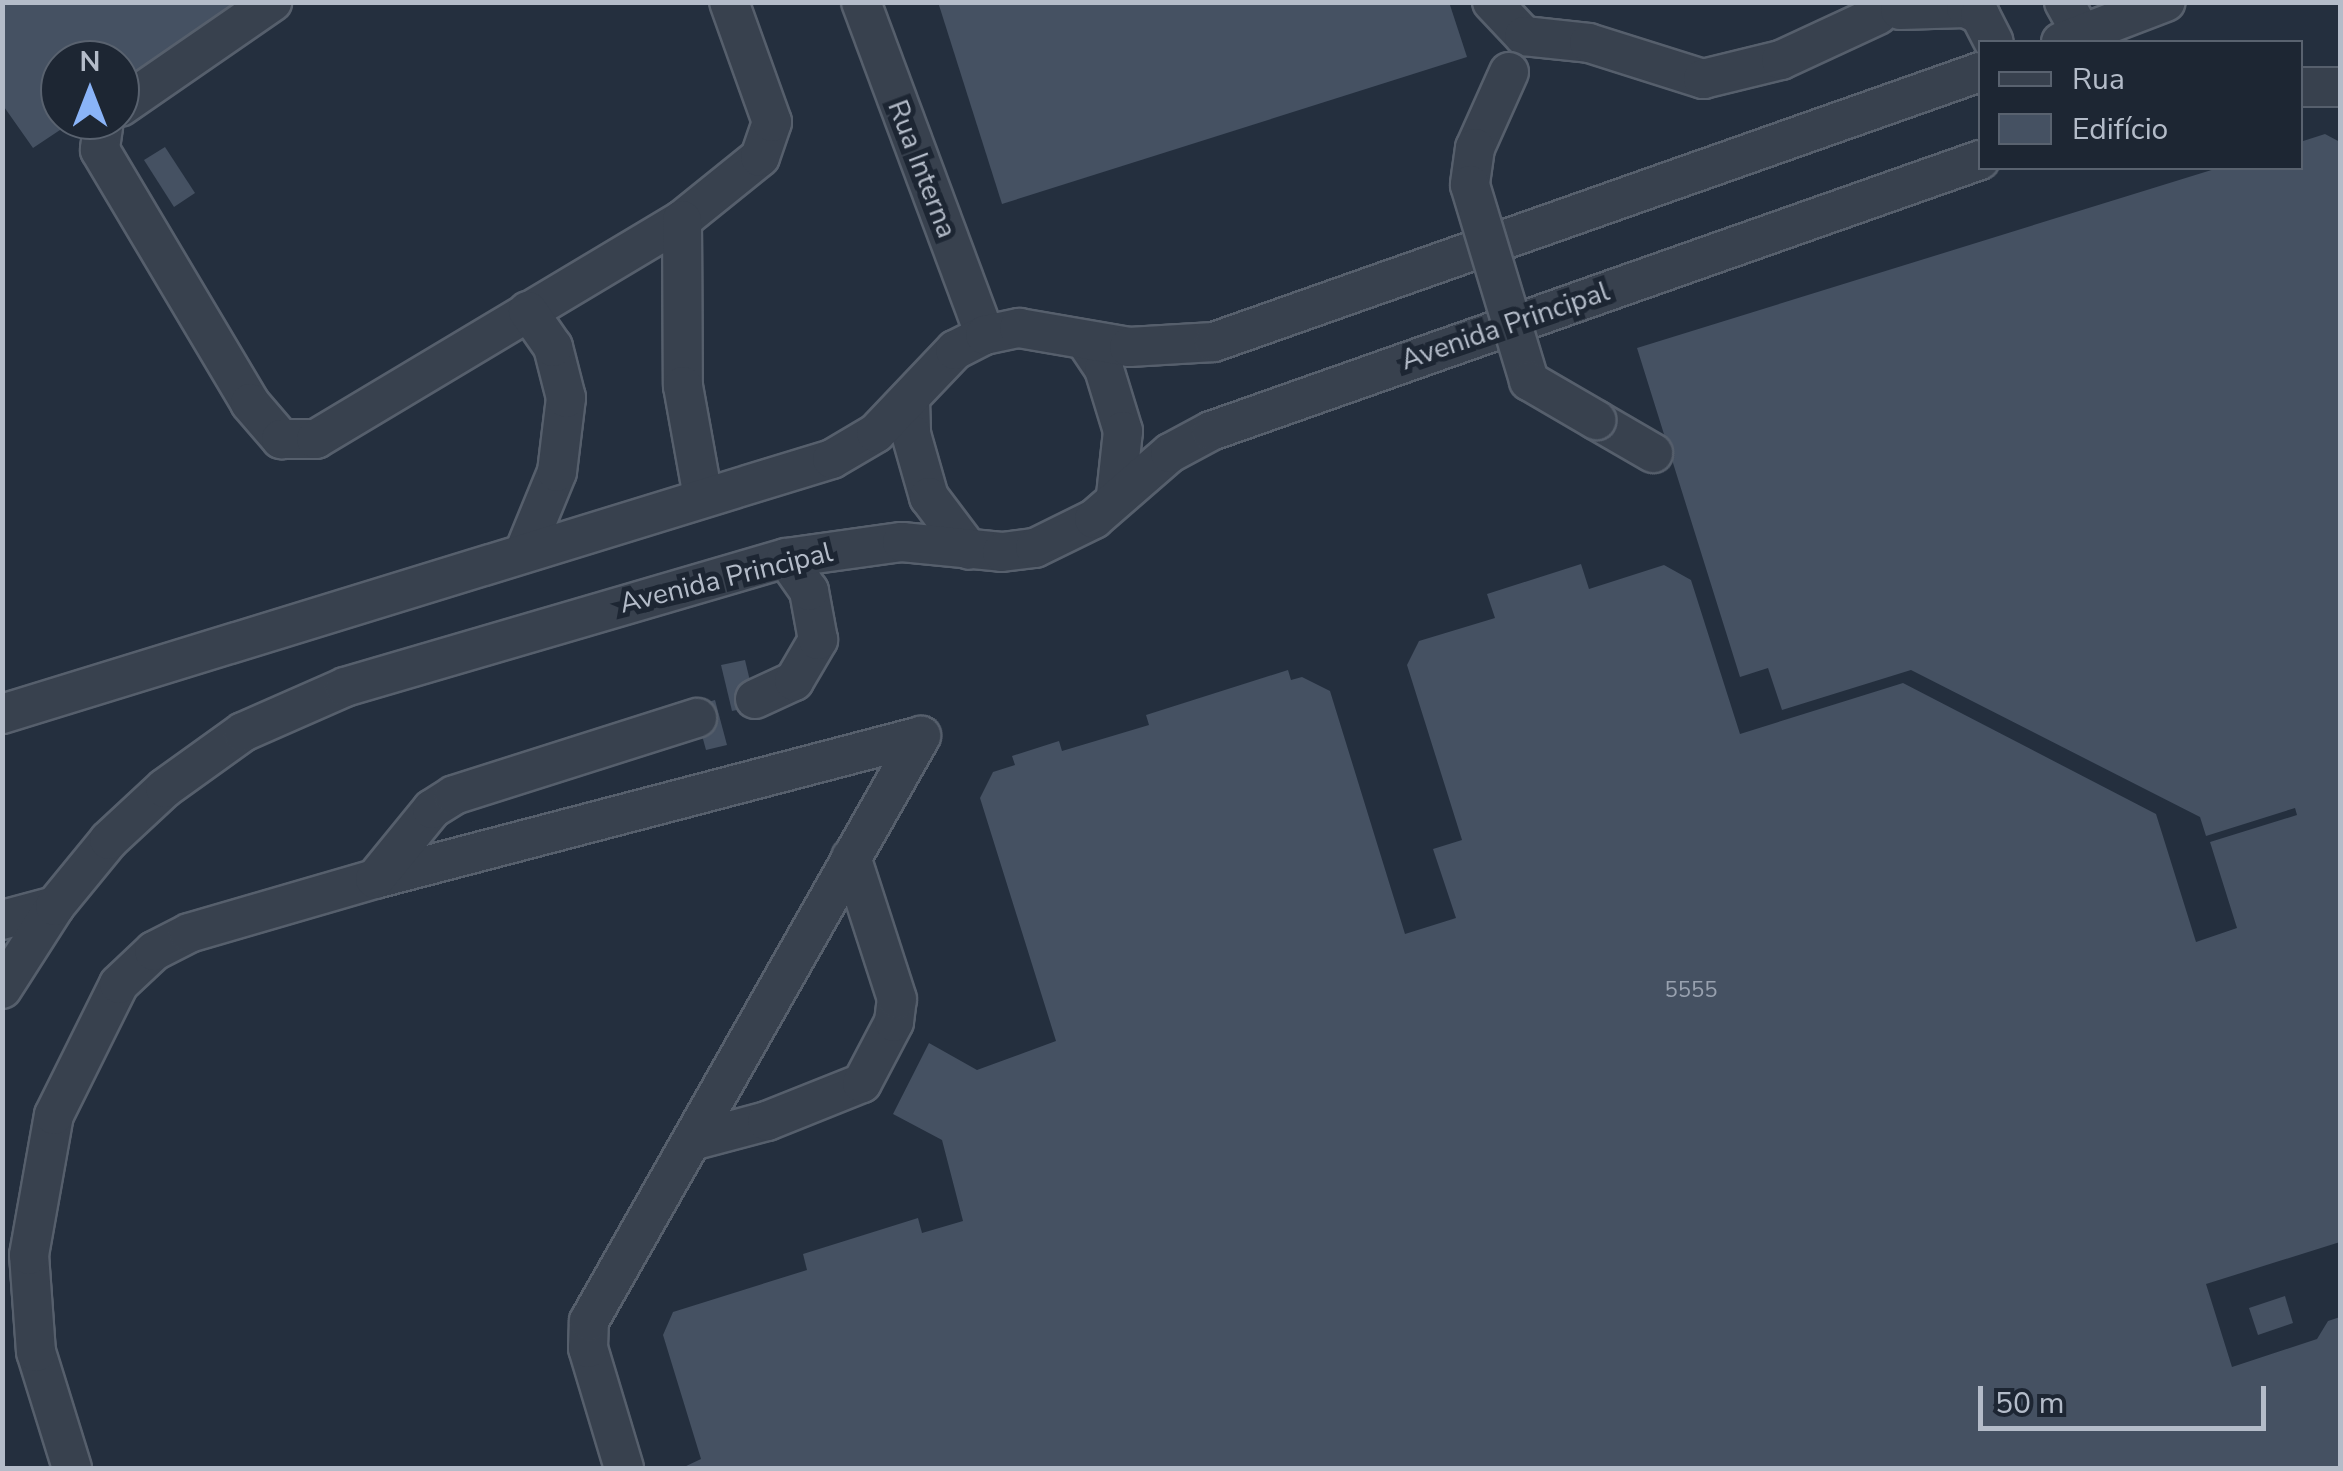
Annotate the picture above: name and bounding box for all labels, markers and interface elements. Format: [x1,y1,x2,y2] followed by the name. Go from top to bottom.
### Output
[40,40,140,140] north arrow
[1978,40,2303,170] legend
[80,43,100,81] text: N
[2072,59,2125,100] text: Rua
[880,95,964,243] street label: Rua Interna
[2072,109,2168,150] text: Edifício
[1396,275,1614,377] street label: Avenida Principal
[616,535,836,621] street label: Avenida Principal
[1665,978,1717,1004] house number: 5555
[1983,1366,2270,1428] scale bar
[1995,1383,2064,1424] text: 50 m

